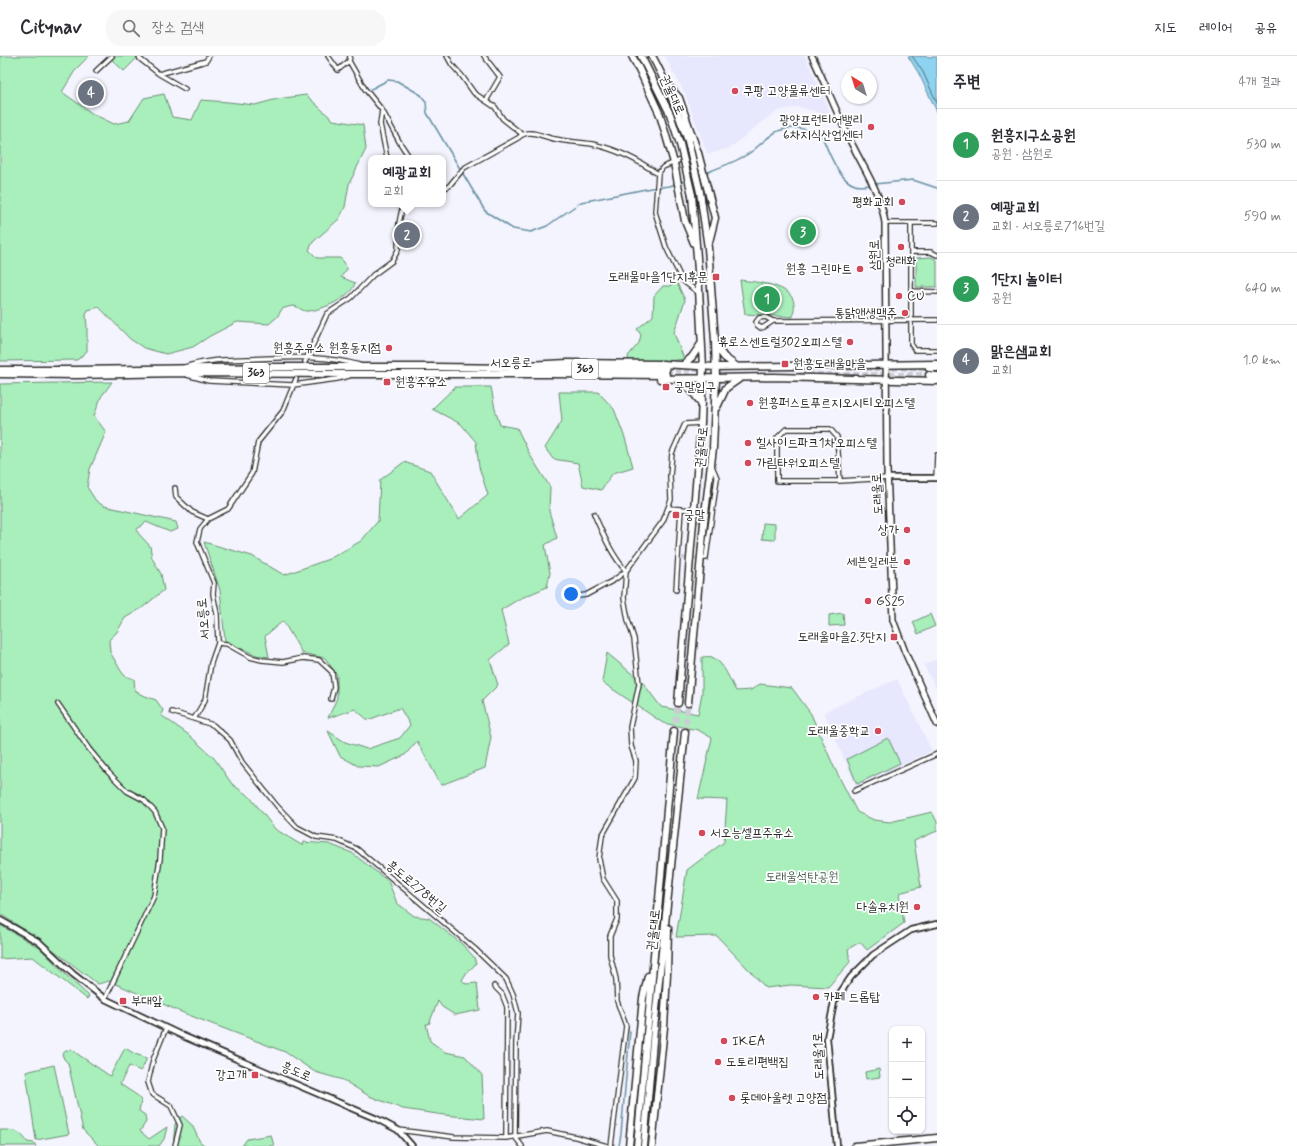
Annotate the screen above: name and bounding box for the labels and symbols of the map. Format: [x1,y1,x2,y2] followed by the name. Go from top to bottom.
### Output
[841,68,877,104] north arrow
[656,72,688,118] street label: 권율대로
[78,78,104,108] pin: 4
[743,83,830,100] place label: 쿠팡 고양물류센터
[730,86,740,96] marker: 쿠팡 고양물류센터
[779,112,863,144] place label: 광양프런티어밸리 6차지식산업센터
[866,122,876,132] marker: 광양프런티어밸리 6차지식산업센터
[852,194,894,211] place label: 평화교회
[897,197,907,207] marker: 평화교회
[790,217,816,247] pin: 3
[394,220,420,250] pin: 2
[866,239,884,271] street label: 삼원로
[896,242,906,252] marker: 청래화
[885,253,917,270] place label: 청래화
[786,261,852,278] place label: 원흥 그린마트
[855,264,865,274] marker: 원흥 그린마트
[608,269,708,286] place label: 도래물마을1단지후문
[711,272,721,282] marker: 도래물마을1단지후문
[754,284,780,314] pin: 1
[907,288,925,305] place label: CU
[894,291,904,301] marker: CU
[834,305,897,322] place label: 통닭앤생맥주
[900,308,910,318] marker: 통닭앤생맥주
[718,334,843,351] place label: 휴로스센트럴302오피스텔
[845,337,855,347] marker: 휴로스센트럴302오피스텔
[273,340,381,357] place label: 원흥주유소 원흥동지점
[384,343,394,353] marker: 원흥주유소 원흥동지점
[490,355,532,372] street label: 서오릉로
[793,356,866,373] place label: 원흥도래울마을
[572,359,598,379] road number: 363
[780,359,790,369] marker: 원흥도래울마을
[243,363,269,383] road number: 363
[395,374,447,391] place label: 원흥주유소
[382,377,392,387] marker: 원흥주유소
[674,379,716,396] place label: 궁말입구
[661,382,671,392] marker: 궁말입구
[758,395,915,412] place label: 원흥퍼스트푸르지오시티오피스텔
[745,398,755,408] marker: 원흥퍼스트푸르지오시티오피스텔
[692,425,712,469] street label: 권율대로
[756,435,877,452] place label: 힐사이드파크1차오피스텔
[743,438,753,448] marker: 힐사이드파크1차오피스텔
[756,455,840,472] place label: 가림타워오피스텔
[743,458,753,468] marker: 가림타워오피스텔
[868,473,888,515] street label: 도래울로
[684,507,705,524] place label: 궁말
[671,510,681,520] marker: 궁말
[878,522,900,539] place label: 상가
[902,525,912,535] marker: 상가
[847,554,899,571] place label: 세븐일레븐
[902,557,912,567] marker: 세븐일레븐
[561,584,581,604] your location
[876,593,905,610] place label: GS25
[863,596,873,606] marker: GS25
[194,597,214,641] street label: 서오릉로
[798,629,886,646] place label: 도래울마을2.3단지
[889,632,899,642] marker: 도래울마을2.3단지
[807,723,870,740] place label: 도래울중학교
[873,726,883,736] marker: 도래울중학교
[710,825,794,842] place label: 서오능셀프주유소
[697,828,707,838] marker: 서오능셀프주유소
[382,857,450,917] street label: 흥도로278번길
[765,869,839,886] park label: 도래울석탄공원
[857,899,909,916] place label: 다솔유치원
[912,902,922,912] marker: 다솔유치원
[643,908,665,952] street label: 권율대로
[824,989,880,1006] place label: 카페 드롭탑
[811,992,821,1002] marker: 카페 드롭탑
[131,993,163,1010] place label: 부대앞
[118,996,128,1006] marker: 부대앞
[810,1032,828,1080] street label: 도래울1로
[732,1033,766,1050] place label: IKEA
[719,1036,729,1046] marker: IKEA
[726,1054,789,1071] place label: 도토리편백집
[713,1057,723,1067] marker: 도토리편백집
[278,1058,314,1086] street label: 흥도로
[216,1067,247,1084] place label: 강고개
[250,1070,260,1080] marker: 강고개
[740,1090,827,1107] place label: 롯데아울렛 고양점
[727,1093,737,1103] marker: 롯데아울렛 고양점

